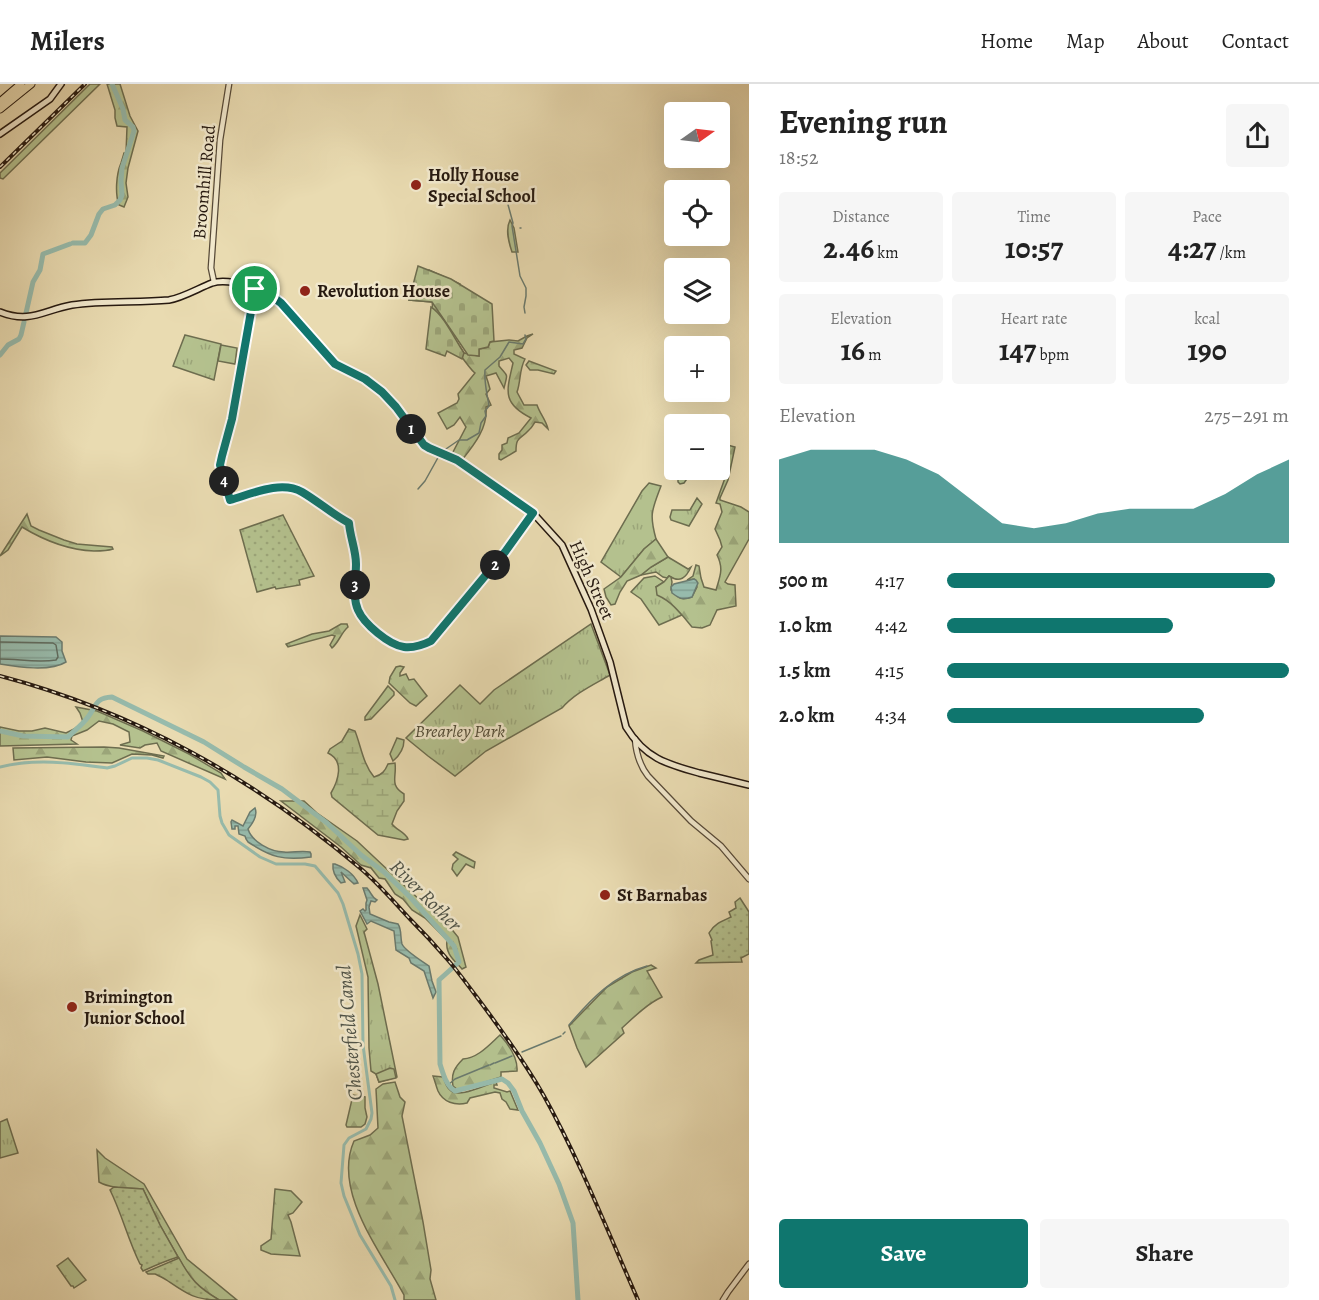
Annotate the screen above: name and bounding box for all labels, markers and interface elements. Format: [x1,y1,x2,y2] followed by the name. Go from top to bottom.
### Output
[30,22,105,60] text: Milers
[980,27,1033,55] text: Home
[1066,27,1104,55] text: Map
[1137,27,1189,55] text: About
[1222,27,1289,55] text: Contact
[779,99,948,144] text: Evening run
[664,102,730,168] north arrow
[664,102,730,480] map controls
[1226,104,1289,167] button: share
[187,123,221,240] street label: Broomhill Road
[779,144,818,171] text: 18:52
[428,163,536,208] place label: Holly House Special School
[409,178,423,192] marker: Holly House Special School
[664,180,730,246] button: locate
[832,206,890,228] text: Distance
[1017,206,1051,228] text: Time
[1192,206,1222,228] text: Pace
[823,228,874,268] text: 2.46
[1005,228,1063,268] text: 10:57
[1168,228,1216,268] text: 4:27
[874,242,899,264] text: km
[1216,242,1246,264] text: /km
[664,258,730,324] button: layers
[229,263,280,314] pin
[238,272,271,305] icon: arrive
[317,279,450,303] place label: Revolution House
[298,284,312,298] marker: Revolution House
[830,308,892,330] text: Elevation
[1001,308,1067,330] text: Heart rate
[1194,308,1220,330] text: kcal
[840,330,865,370] text: 16
[999,330,1036,370] text: 147
[1187,330,1227,370] text: 190
[664,336,730,402] button: +
[865,344,882,366] text: m
[1036,344,1069,366] text: bpm
[779,402,856,429] text: Elevation
[1204,402,1289,429] text: 275–291 m
[396,414,426,444] pin: 1
[664,414,730,480] button: −
[408,418,414,440] text: 1
[209,466,239,496] pin: 4
[220,470,228,492] text: 4
[564,536,620,624] street label: High Street
[480,550,510,580] pin: 2
[491,554,499,576] text: 2
[779,567,828,594] text: 500 m
[875,567,904,594] text: 4:17
[340,570,370,600] pin: 3
[352,574,358,596] text: 3
[779,612,832,639] text: 1.0 km
[875,612,907,639] text: 4:42
[779,657,831,684] text: 1.5 km
[875,657,904,684] text: 4:15
[779,702,835,729] text: 2.0 km
[875,702,906,729] text: 4:34
[415,719,505,743] park label: Brearley Park
[384,854,468,938] water label: River Rother
[617,883,707,907] place label: St Barnabas
[598,888,612,902] marker: St Barnabas
[330,964,369,1102] water label: Chesterfield Canal
[84,985,185,1030] place label: Brimington Junior School
[65,1000,79,1014] marker: Brimington Junior School
[779,1219,1028,1288] button: Save
[1040,1219,1289,1288] button: Share

